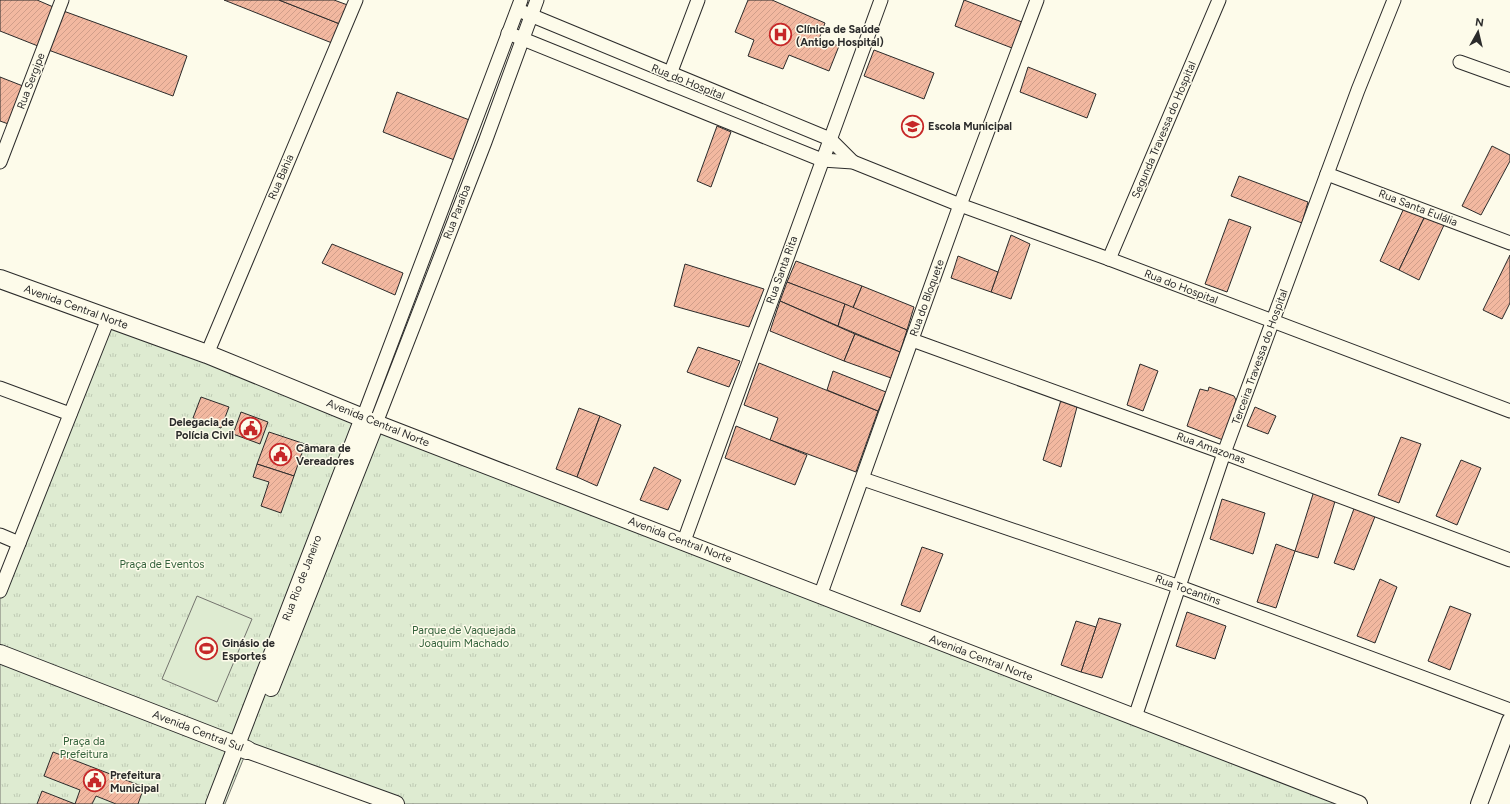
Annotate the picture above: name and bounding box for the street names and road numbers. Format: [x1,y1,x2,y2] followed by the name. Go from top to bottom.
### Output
[14,51,48,111] street label: Rua Sergipe
[1129,59,1199,201] street label: Segunda Travessa do Hospital
[649,61,727,103] street label: Rua do Hospital
[266,152,296,202] street label: Rua Bahia
[441,183,473,241] street label: Rua Paraíba
[1377,187,1459,229] street label: Rua Santa Eulália
[764,234,800,306] street label: Rua Santa Rita
[907,258,947,338] street label: Rua do Bloquete
[1142,267,1220,307] street label: Rua do Hospital
[22,282,130,332] street label: Avenida Central Norte
[1229,288,1291,426] street label: Terceira Travessa do Hospital
[325,396,431,450] street label: Avenida Central Norte
[1175,430,1247,466] street label: Rua Amazonas
[626,514,734,566] street label: Avenida Central Norte
[280,533,324,623] street label: Rua Rio de Janeiro
[1153,572,1223,608] street label: Rua Tocantins
[927,632,1035,684] street label: Avenida Central Norte
[151,708,245,754] street label: Avenida Central Sul

